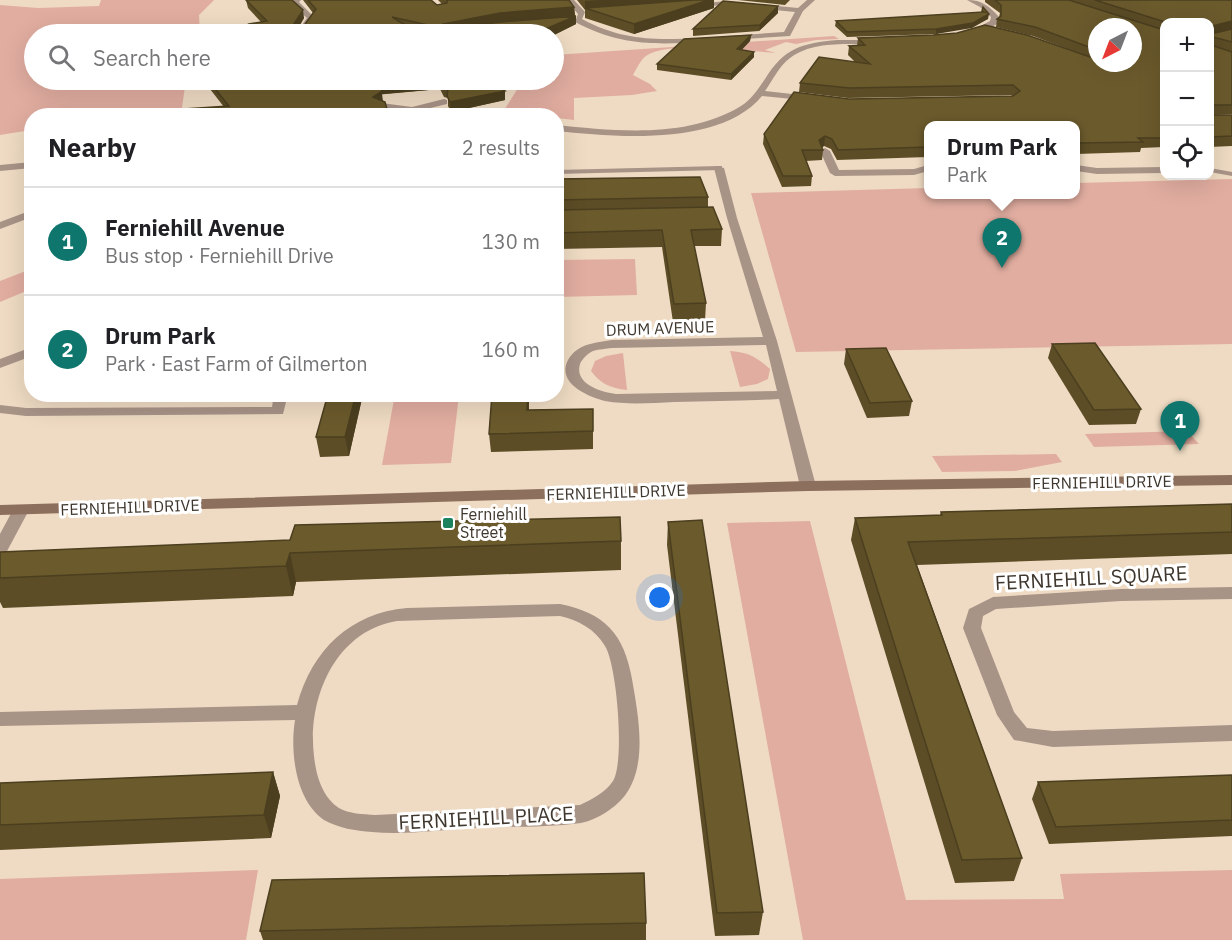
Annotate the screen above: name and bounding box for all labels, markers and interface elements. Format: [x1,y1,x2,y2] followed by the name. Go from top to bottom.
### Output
[1088,18,1142,72] north arrow
[1160,18,1214,180] map controls
[1160,18,1214,72] button: +
[24,24,564,90] search box
[45,41,78,74] icon: search
[93,43,211,72] text: Search here
[1160,72,1214,126] button: −
[924,121,1080,199] popup
[1160,126,1214,180] button: locate
[48,130,136,164] text: Nearby
[947,132,1057,161] text: Drum Park
[462,134,540,161] text: 2 results
[947,161,987,188] text: Park
[105,213,285,242] text: Ferniehill Avenue
[982,218,1022,268] pin: 2
[62,228,74,255] text: 1
[482,228,540,255] text: 130 m
[105,242,334,269] text: Bus stop · Ferniehill Drive
[605,316,715,340] street label: DRUM AVENUE
[105,321,215,350] text: Drum Park
[62,336,74,363] text: 2
[482,336,540,363] text: 160 m
[105,350,368,377] text: Park · East Farm of Gilmerton
[1160,402,1200,451] pin: 1
[1032,471,1172,493] street label: FERNIEHILL DRIVE
[546,480,686,504] street label: FERNIEHILL DRIVE
[60,495,200,519] street label: FERNIEHILL DRIVE
[460,504,527,542] place label: Ferniehill Street
[441,516,455,530] marker: Ferniehill Street
[994,559,1188,596] street label: FERNIEHILL SQUARE
[645,583,674,612] your location
[398,799,574,836] street label: FERNIEHILL PLACE

